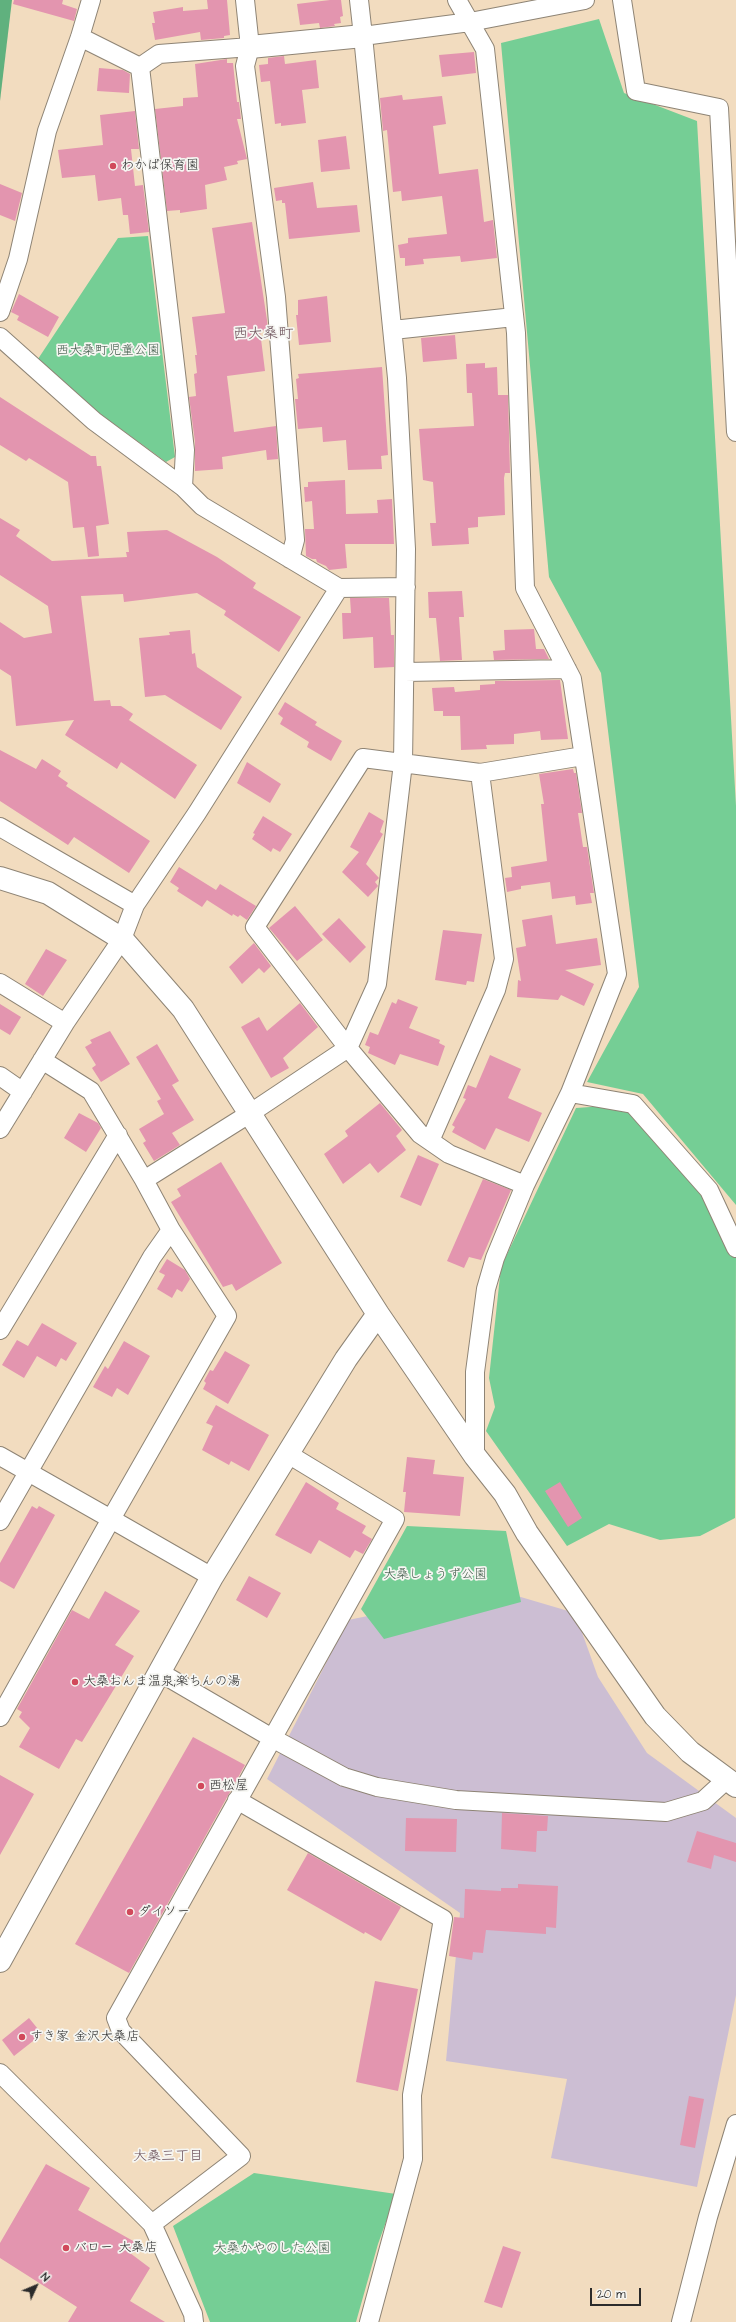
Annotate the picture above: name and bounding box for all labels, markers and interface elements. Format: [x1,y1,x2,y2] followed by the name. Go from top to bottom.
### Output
[121,158,199,174] place label: わかば保育園
[108,161,118,171] marker: わかば保育園
[233,326,293,344] district label: 西大桑町
[56,343,160,359] park label: 西大桑町児童公園
[383,1567,487,1583] park label: 大桑しょうず公園
[83,1674,241,1690] place label: 大桑おんま温泉;楽ちんの湯
[70,1677,80,1687] marker: 大桑おんま温泉;楽ちんの湯
[209,1778,248,1794] place label: 西松屋
[196,1781,206,1791] marker: 西松屋
[138,1904,190,1920] place label: ダイソー
[125,1907,135,1917] marker: ダイソー
[30,2029,139,2045] place label: すき家 金沢大桑店
[17,2032,27,2042] marker: すき家 金沢大桑店
[133,2149,203,2165] district label: 大桑三丁目
[74,2240,157,2256] place label: バロー 大桑店
[214,2241,330,2257] park label: 大桑かやのした公園
[61,2243,71,2253] marker: バロー 大桑店
[16,2266,56,2306] north arrow
[37,2270,53,2285] text: N
[592,2280,643,2306] scale bar
[597,2286,626,2303] text: 20 m

